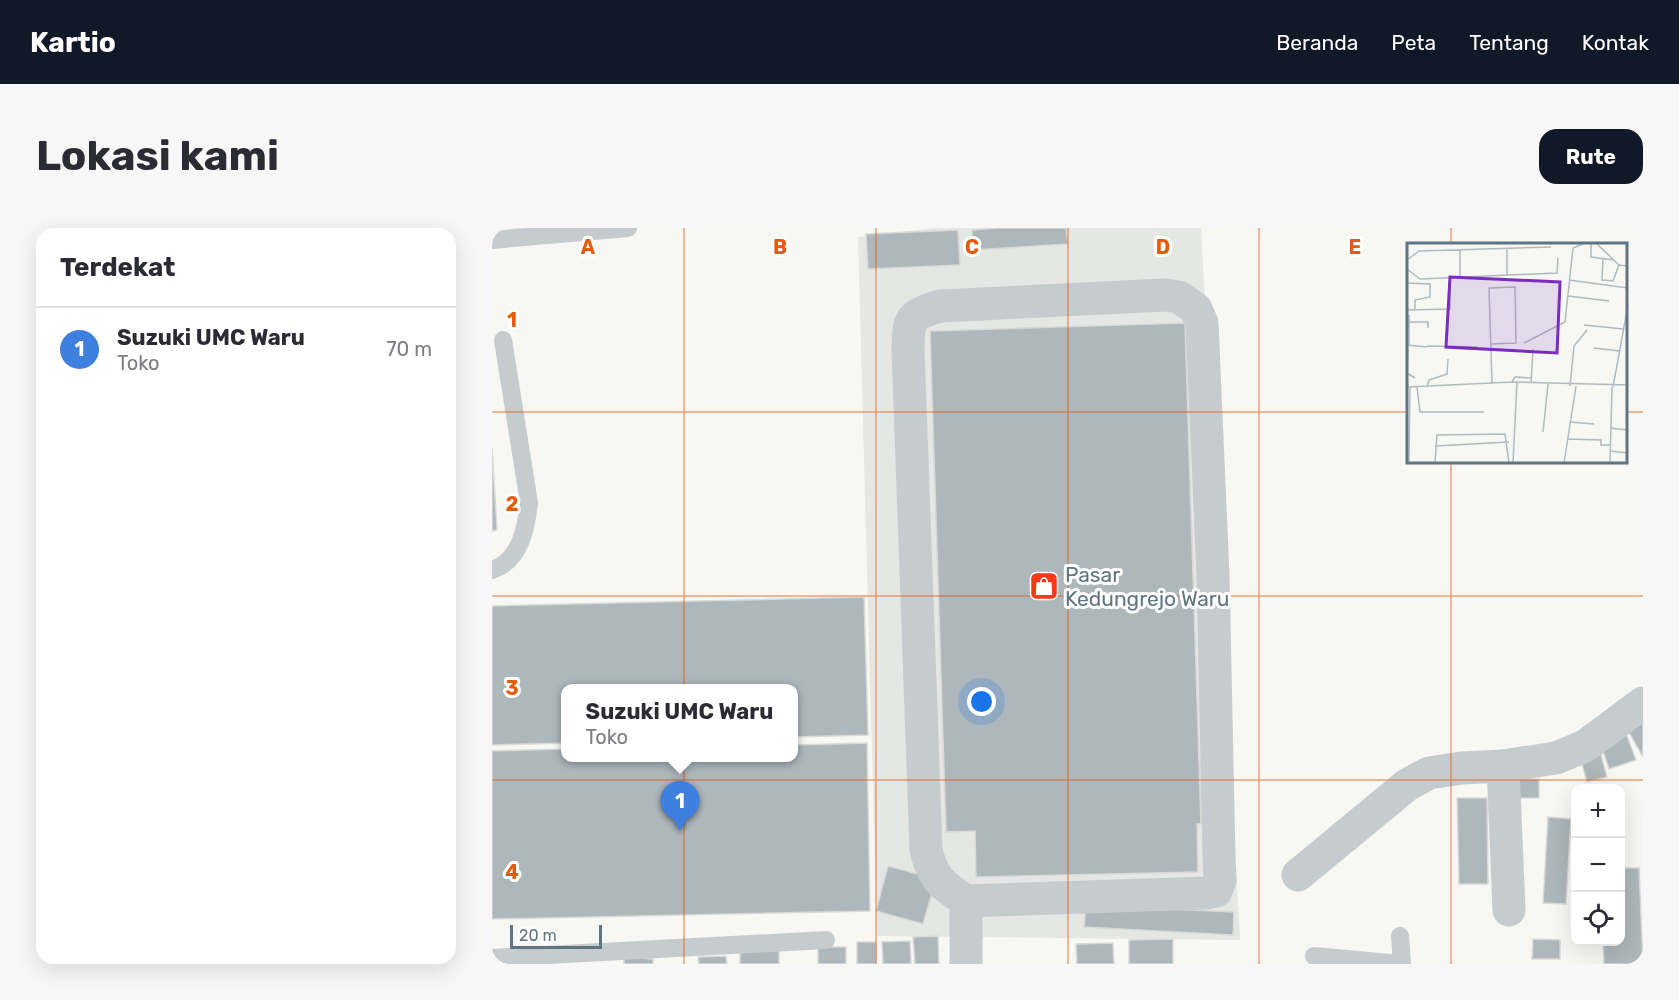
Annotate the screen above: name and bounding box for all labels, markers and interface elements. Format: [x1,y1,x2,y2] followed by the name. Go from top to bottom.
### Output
[30,26,116,59] text: Kartio
[1276,30,1358,55] text: Beranda
[1391,30,1436,55] text: Peta
[1469,30,1549,55] text: Tentang
[1582,30,1649,55] text: Kontak
[1539,129,1643,184] button: Rute
[36,131,279,181] text: Lokasi kami
[581,235,596,259] text: A
[773,235,787,259] text: B
[965,235,979,259] text: C
[1156,235,1170,259] text: D
[1349,235,1361,259] text: E
[1407,243,1628,464] inset map
[60,252,175,283] text: Terdekat
[507,308,517,332] text: 1
[117,324,305,351] text: Suzuki UMC Waru
[75,337,84,361] text: 1
[386,337,432,361] text: 70 m
[117,351,159,375] text: Toko
[506,492,519,516] text: 2
[1065,562,1229,611] place label: Pasar Kedungrejo Waru
[1028,570,1060,602] shop icon: Pasar Kedungrejo Waru
[505,676,519,700] text: 3
[561,684,798,762] popup
[967,687,996,716] your location
[586,698,773,725] text: Suzuki UMC Waru
[586,725,628,749] text: Toko
[660,782,699,831] pin: 1
[1571,784,1625,946] map controls
[1571,784,1625,838] button: +
[1571,838,1625,892] button: −
[505,860,519,884] text: 4
[1571,892,1625,946] button: locate
[510,922,602,950] scale bar
[519,926,557,945] text: 20 m

